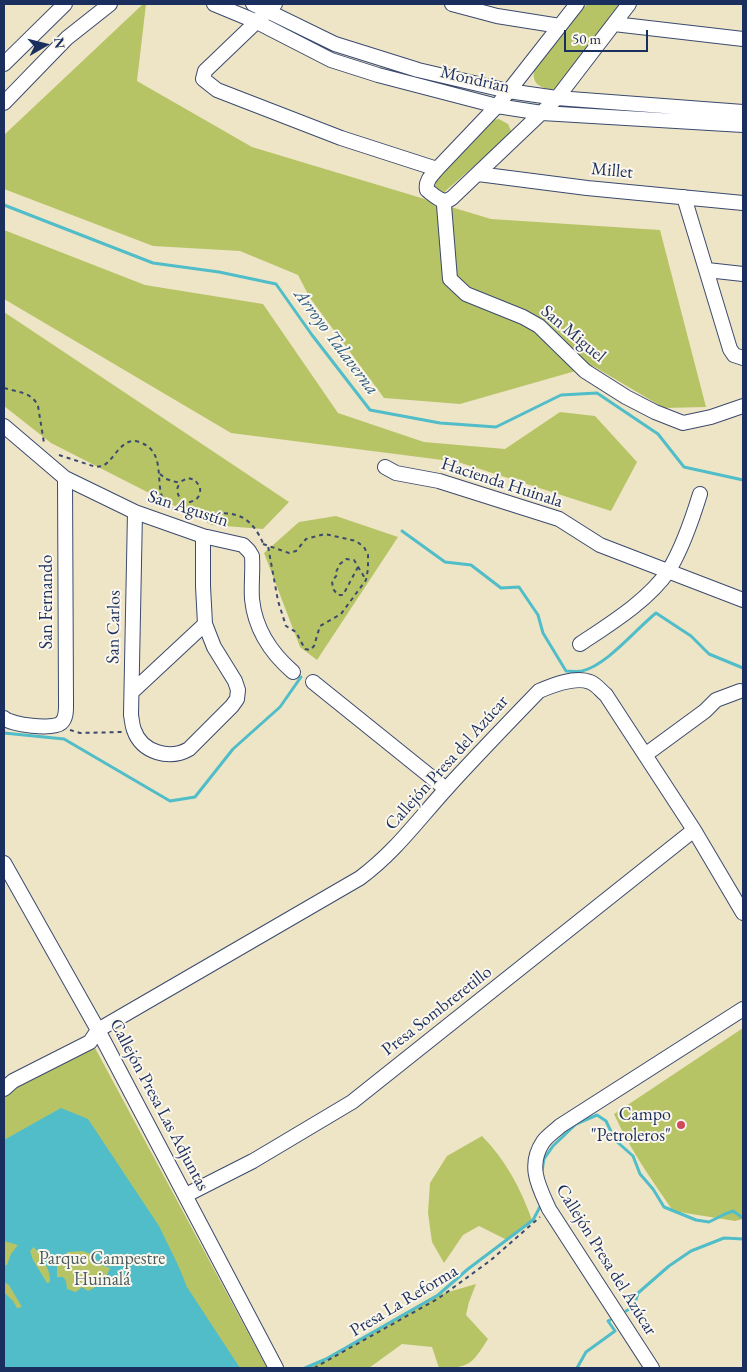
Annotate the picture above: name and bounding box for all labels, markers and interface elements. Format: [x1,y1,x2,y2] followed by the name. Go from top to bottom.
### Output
[20,20,70,70] north arrow
[567,20,651,52] scale bar
[572,29,601,48] text: 50 m
[50,36,70,50] text: N
[438,62,512,98] street label: Mondrian
[590,158,634,184] street label: Millet
[289,284,383,400] water label: Arroyo Talaverna
[536,301,610,367] street label: San Miguel
[438,453,566,513] street label: Hacienda Huinala
[145,486,231,532] street label: San Agustín
[36,555,58,649] street label: San Fernando
[103,590,125,664] street label: San Carlos
[381,691,513,835] street label: Callejón Presa del Azúcar
[378,961,496,1061] street label: Presa Sombreretillo
[104,1015,214,1195] street label: Callejón Presa Las Adjuntas
[591,1104,671,1146] place label: Campo "Petroleros"
[675,1119,687,1131] marker: Campo "Petroleros"
[551,1181,661,1339] street label: Callejón Presa del Azúcar
[39,1248,165,1290] park label: Parque Campestre Huinalá
[346,1260,462,1342] street label: Presa La Reforma

